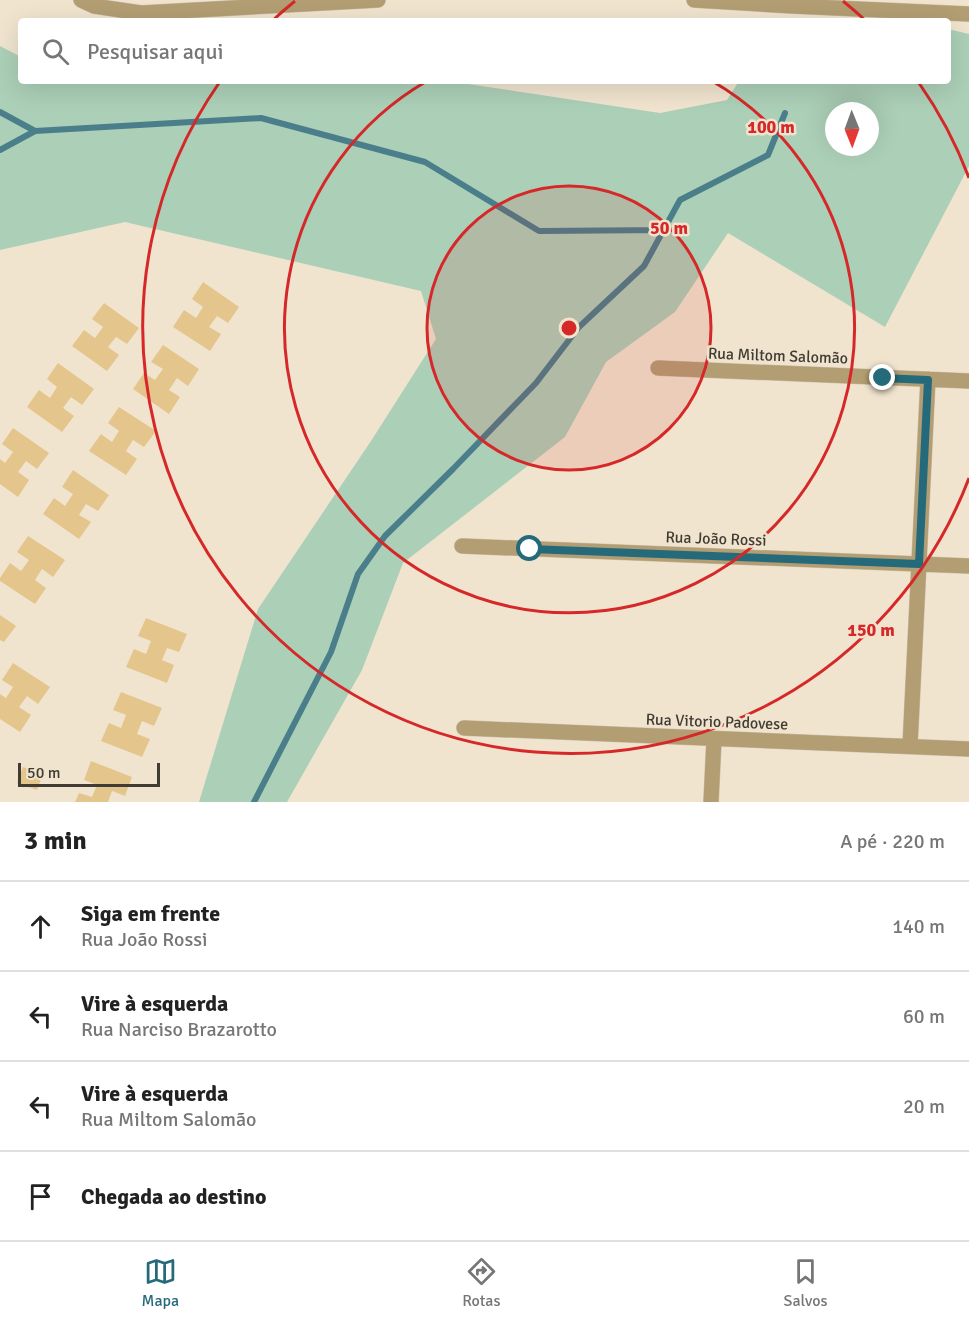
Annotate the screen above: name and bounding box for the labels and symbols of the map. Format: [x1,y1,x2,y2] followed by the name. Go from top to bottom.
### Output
[825,102,879,156] north arrow
[747,116,795,138] text: 100 m
[650,217,688,239] text: 50 m
[559,318,579,338] centre of rings
[707,344,848,368] street label: Rua Miltom Salomão
[869,364,895,390] route end
[665,527,767,551] street label: Rua João Rossi
[516,535,542,561] route start
[847,619,895,641] text: 150 m
[645,710,789,734] street label: Rua Vitorio Padovese
[18,760,160,788] scale bar

